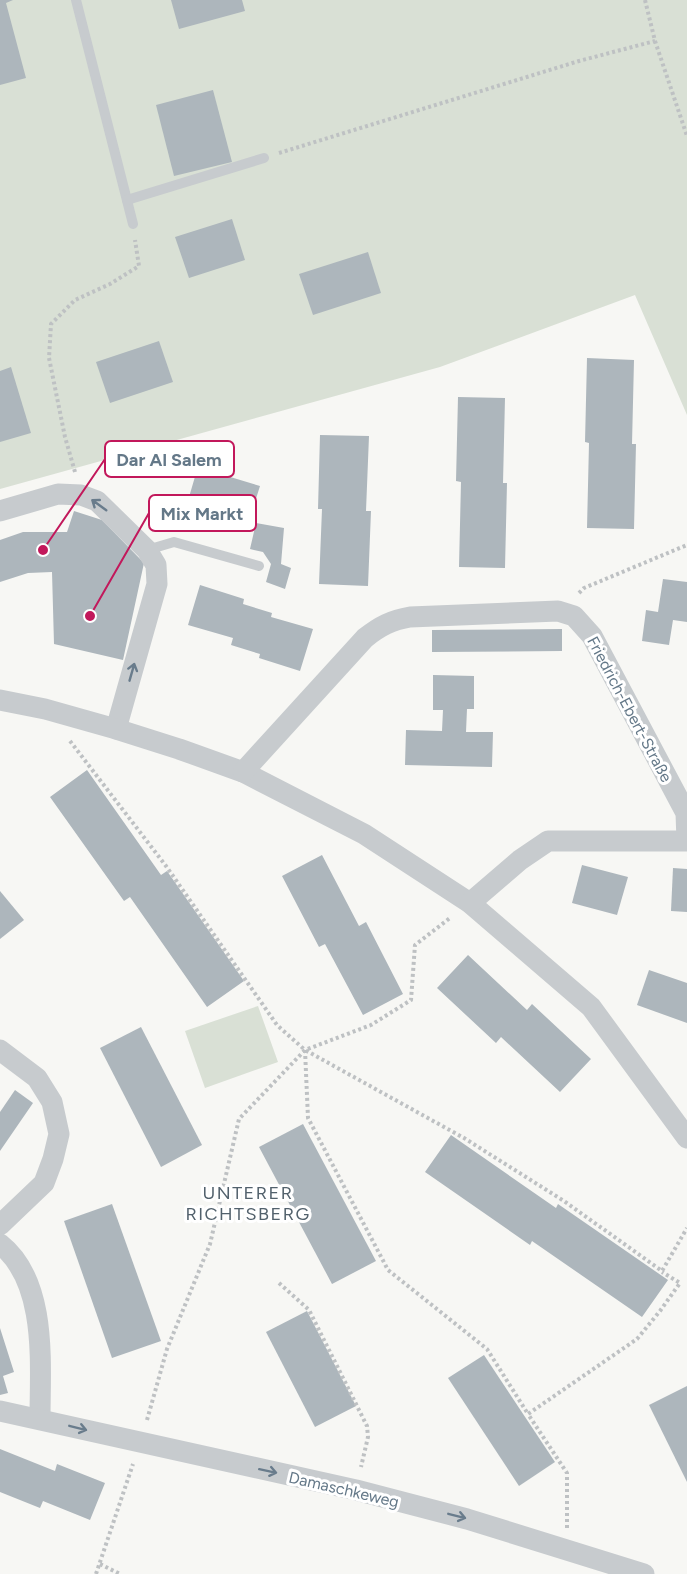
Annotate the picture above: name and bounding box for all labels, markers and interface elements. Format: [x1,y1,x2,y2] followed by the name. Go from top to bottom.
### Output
[105,441,234,477] callout: Dar Al Salem
[116,449,222,471] text: Dar Al Salem
[149,495,256,531] callout: Mix Markt
[91,499,107,512] one-way arrow
[161,503,243,525] text: Mix Markt
[583,633,676,785] street label: Friedrich-Ebert-Straße
[127,663,138,682] one-way arrow
[185,1182,311,1225] district label: UNTERER RICHTSBERG
[68,1422,87,1434] one-way arrow
[257,1466,277,1477] one-way arrow
[287,1468,401,1511] street label: Damaschkeweg
[448,1511,467,1523] one-way arrow

